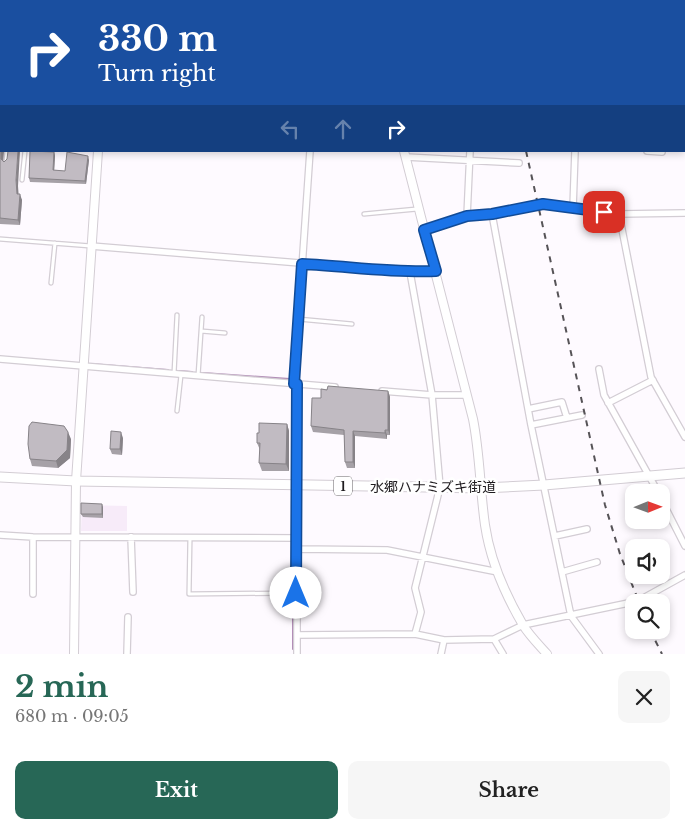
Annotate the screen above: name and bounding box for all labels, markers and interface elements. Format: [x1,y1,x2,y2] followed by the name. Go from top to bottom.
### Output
[98,17,217,60] text: 330 m
[15,20,80,85] icon: right
[98,60,216,87] text: Turn right
[276,115,304,143] icon: left
[329,115,357,143] icon: ahead
[382,115,410,143] icon: right
[583,191,625,233] pin
[590,198,618,226] icon: arrive
[334,476,352,496] road number: 1
[370,478,496,496] street label: 水郷ハナミズキ街道
[625,484,670,529] north arrow
[625,484,670,639] map controls
[625,539,670,584] button: sound
[269,566,321,618] position arrow
[625,594,670,639] button: search
[15,668,108,705] text: 2 min
[618,671,670,723] button: close
[15,706,129,726] text: 680 m · 09:05
[15,761,338,819] button: Exit
[348,761,670,819] button: Share

